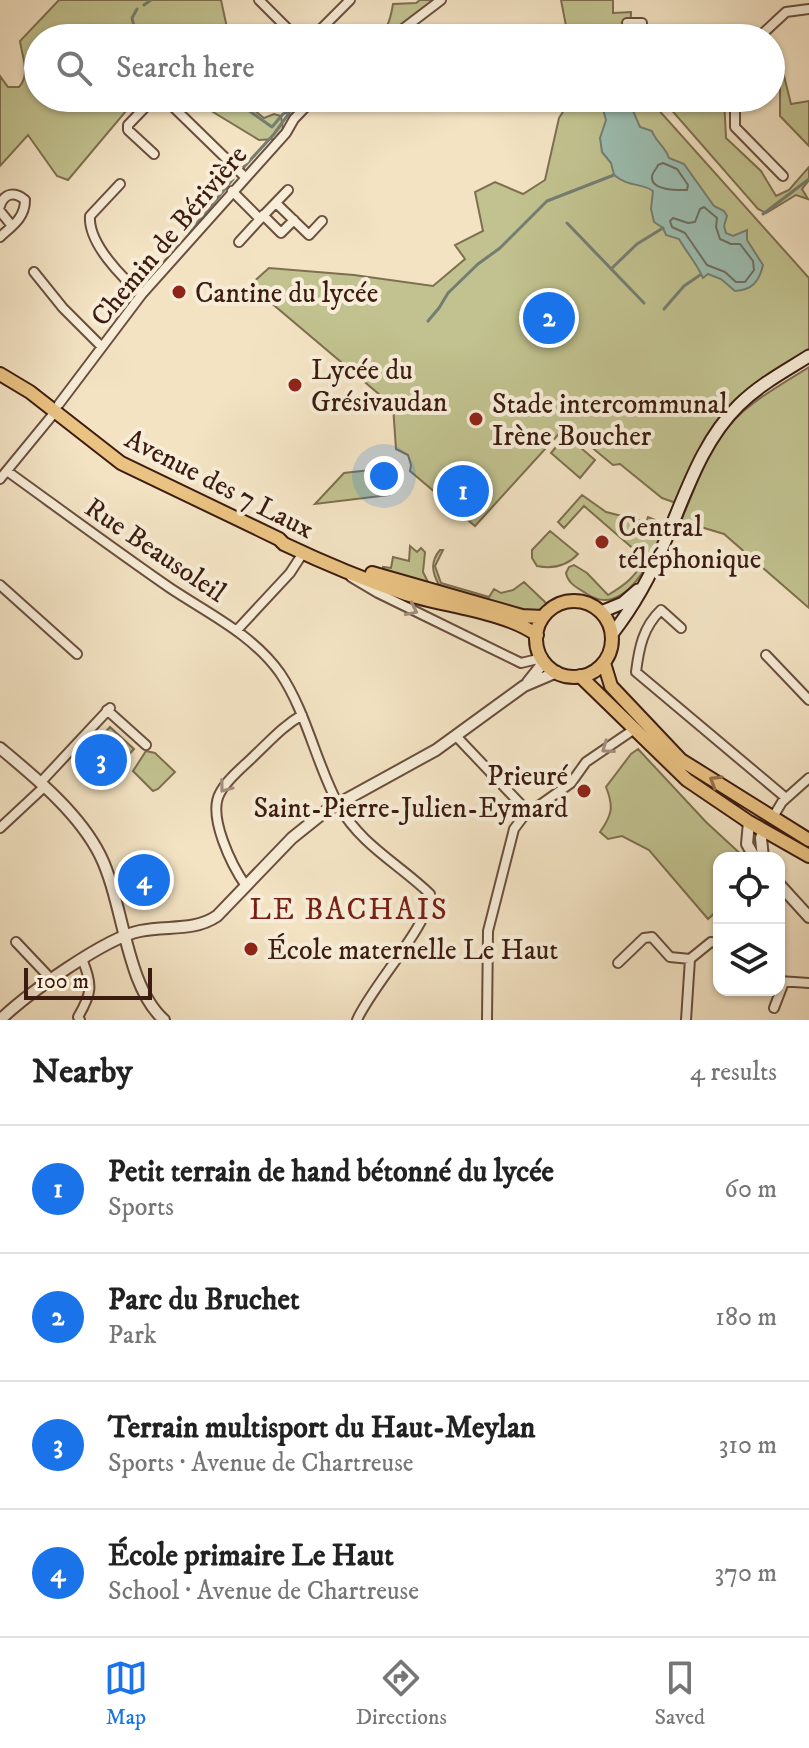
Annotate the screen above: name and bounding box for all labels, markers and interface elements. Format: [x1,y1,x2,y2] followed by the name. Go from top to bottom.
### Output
[24,24,785,112] search box
[52,46,96,90] icon: search
[116,50,255,87] text: Search here
[83,138,255,334] street label: Chemin de Bérivière
[195,276,378,311] place label: Cantine du lycée
[170,283,188,301] marker: Cantine du lycée
[523,288,575,348] pin: 2
[311,353,448,420] place label: Lycée du Grésivaudan
[286,376,304,394] marker: Lycée du Grésivaudan
[492,387,728,454] place label: Stade intercommunal Irène Boucher
[467,410,485,428] marker: Stade intercommunal Irène Boucher
[119,422,320,547] street label: Avenue des 7 Laux
[364,456,404,496] your location
[437,461,489,521] pin: 1
[78,490,233,611] street label: Rue Beausoleil
[618,510,761,577] place label: Central téléphonique
[593,533,611,551] marker: Central téléphonique
[403,600,418,616] one-way arrow
[75,730,127,790] pin: 3
[601,738,615,753] one-way arrow
[253,759,568,826] place label: Prieuré Saint-Pierre-Julien-Eymard
[709,775,724,791] one-way arrow
[221,778,235,793] one-way arrow
[575,782,593,800] marker: Prieuré Saint-Pierre-Julien-Eymard
[118,850,170,910] pin: 4
[713,852,785,996] map controls
[713,852,785,924] button: locate
[249,892,449,929] district label: LE BACHAIS
[713,924,785,996] button: layers
[267,933,558,968] place label: École maternelle Le Haut
[242,940,260,958] marker: École maternelle Le Haut
[24,964,152,1000] scale bar
[36,968,89,995] text: 100 m
[32,1051,133,1093] text: Nearby
[690,1056,777,1089] text: 4 results
[108,1154,554,1191] text: Petit terrain de hand bétonné du lycée
[53,1173,63,1206] text: 1
[724,1173,777,1206] text: 60 m
[108,1191,174,1224] text: Sports
[108,1282,300,1319] text: Parc du Bruchet
[52,1301,64,1334] text: 2
[715,1301,777,1334] text: 180 m
[108,1319,157,1352] text: Park
[108,1410,536,1447] text: Terrain multisport du Haut-Meylan
[53,1429,63,1462] text: 3
[719,1429,777,1462] text: 310 m
[108,1447,414,1480] text: Sports · Avenue de Chartreuse
[108,1538,394,1575] text: École primaire Le Haut
[51,1557,65,1590] text: 4
[715,1557,777,1590] text: 370 m
[108,1575,419,1608] text: School · Avenue de Chartreuse
[104,1656,148,1731] tab: Map
[356,1656,447,1731] tab: Directions
[655,1656,705,1731] tab: Saved

